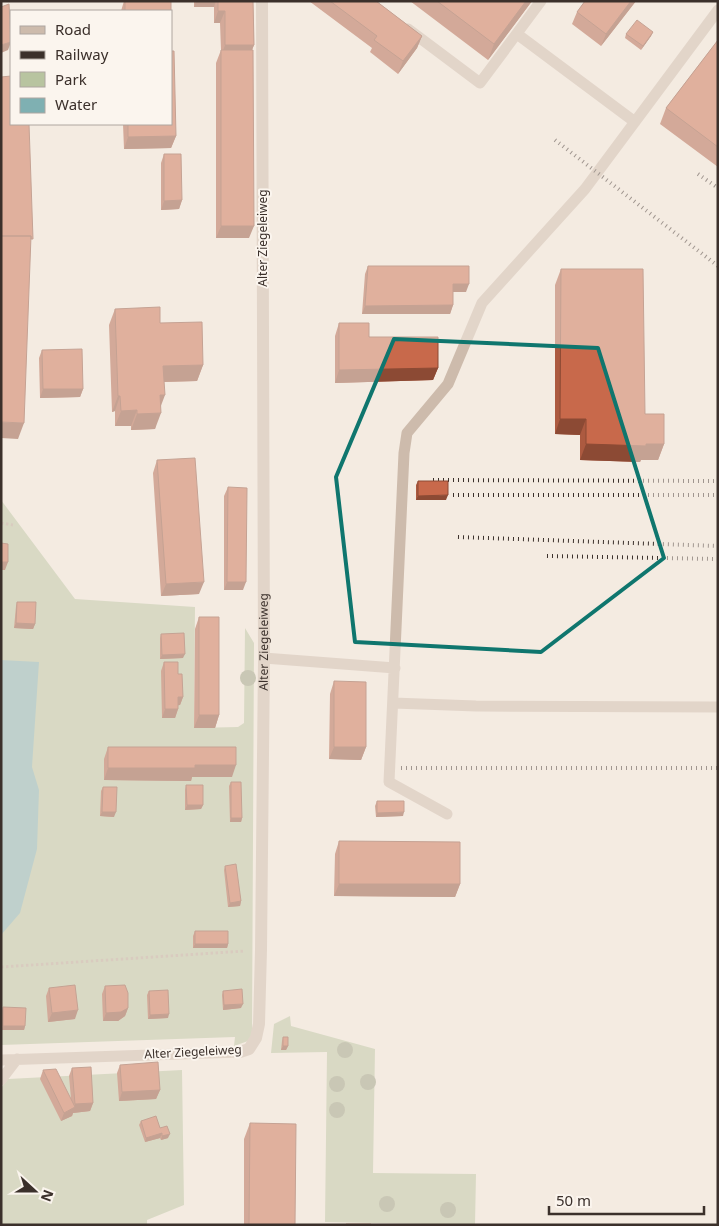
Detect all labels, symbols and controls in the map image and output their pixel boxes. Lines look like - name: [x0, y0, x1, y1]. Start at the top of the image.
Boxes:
- legend: [10, 10, 172, 125]
- text: Road: [55, 19, 91, 39]
- text: Railway: [55, 44, 109, 64]
- text: Park: [55, 69, 87, 89]
- text: Water: [55, 94, 97, 114]
- street label: Alter Ziegeleiweg: [254, 189, 271, 287]
- street label: Alter Ziegeleiweg: [255, 593, 272, 691]
- street label: Alter Ziegeleiweg: [144, 1040, 242, 1063]
- north arrow: [10, 1166, 60, 1216]
- scale bar: [549, 1184, 704, 1216]
- text: N: [37, 1187, 59, 1205]
- text: 50 m: [556, 1190, 591, 1210]

